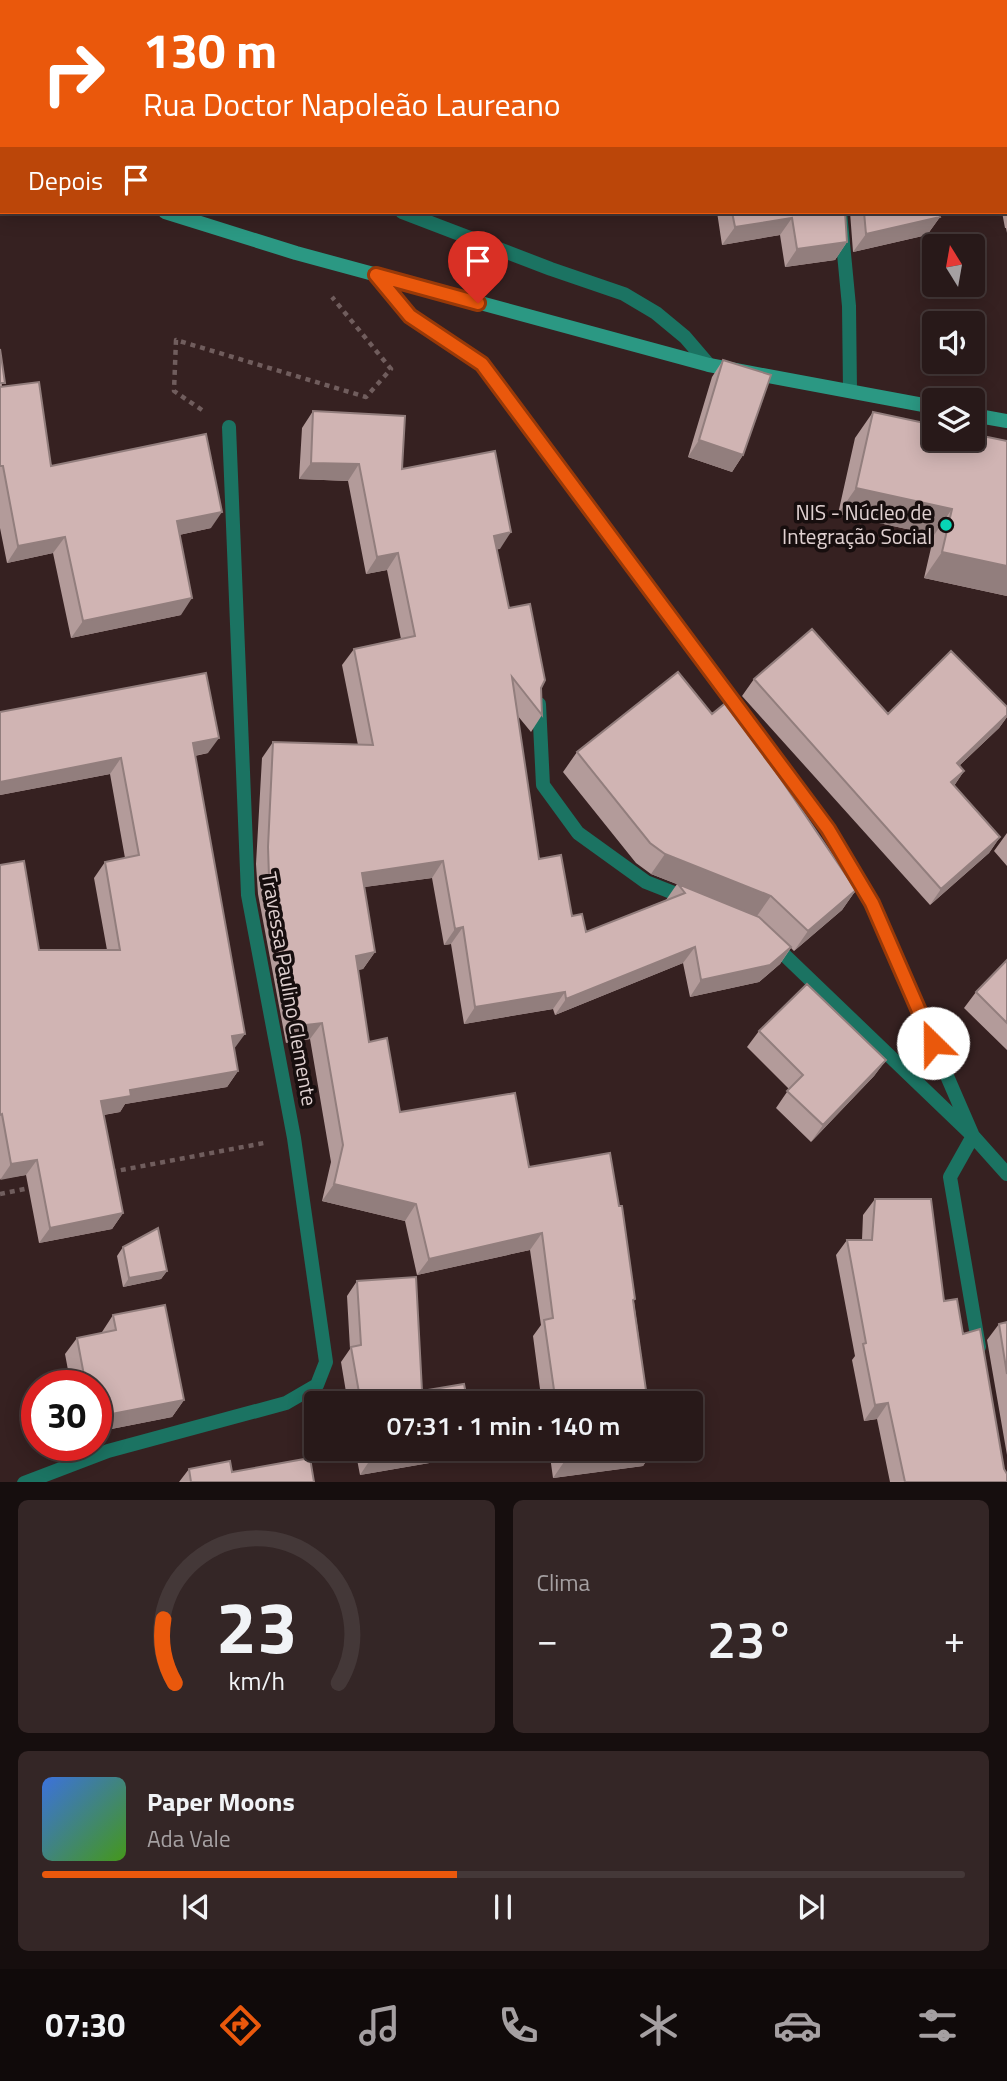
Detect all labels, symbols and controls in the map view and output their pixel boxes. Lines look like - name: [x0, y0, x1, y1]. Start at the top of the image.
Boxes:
- text: 130 m: [143, 12, 277, 87]
- icon: right: [28, 28, 119, 119]
- text: Rua Doctor Napoleão Laureano: [143, 80, 561, 128]
- text: Depois: [28, 161, 103, 200]
- icon: arrive: [117, 161, 155, 199]
- pin: [448, 231, 508, 303]
- north arrow: [922, 234, 985, 298]
- map controls: [922, 234, 985, 451]
- icon: arrive: [459, 242, 497, 280]
- button: sound: [922, 311, 985, 374]
- button: layers: [922, 388, 985, 451]
- place label: NIS - Núcleo de Integração Social: [782, 496, 932, 552]
- marker: NIS - Núcleo de Integração Social: [938, 517, 954, 533]
- street label: Travessa Paulino Clemente: [254, 869, 326, 1108]
- position arrow: [896, 1006, 970, 1080]
- speed limit sign: 30: [21, 1370, 112, 1461]
- text: 07:31 · 1 min · 140 m: [387, 1406, 620, 1445]
- text: Clima: [537, 1565, 590, 1600]
- text: 23: [215, 1571, 297, 1681]
- text: 23°: [707, 1599, 794, 1678]
- text: −: [537, 1610, 558, 1668]
- text: +: [944, 1610, 965, 1668]
- text: km/h: [228, 1661, 285, 1699]
- text: Paper Moons: [147, 1782, 295, 1821]
- text: Ada Vale: [147, 1821, 231, 1856]
- icon: previous: [177, 1888, 215, 1926]
- icon: pause: [484, 1888, 522, 1926]
- icon: next: [792, 1888, 830, 1926]
- text: 07:30: [45, 2001, 125, 2049]
- icon: directions: [216, 2001, 265, 2050]
- icon: music: [355, 2001, 404, 2050]
- icon: phone: [494, 2001, 543, 2050]
- icon: climate: [634, 2001, 683, 2050]
- icon: car: [773, 2001, 822, 2050]
- icon: filters: [913, 2001, 962, 2050]

